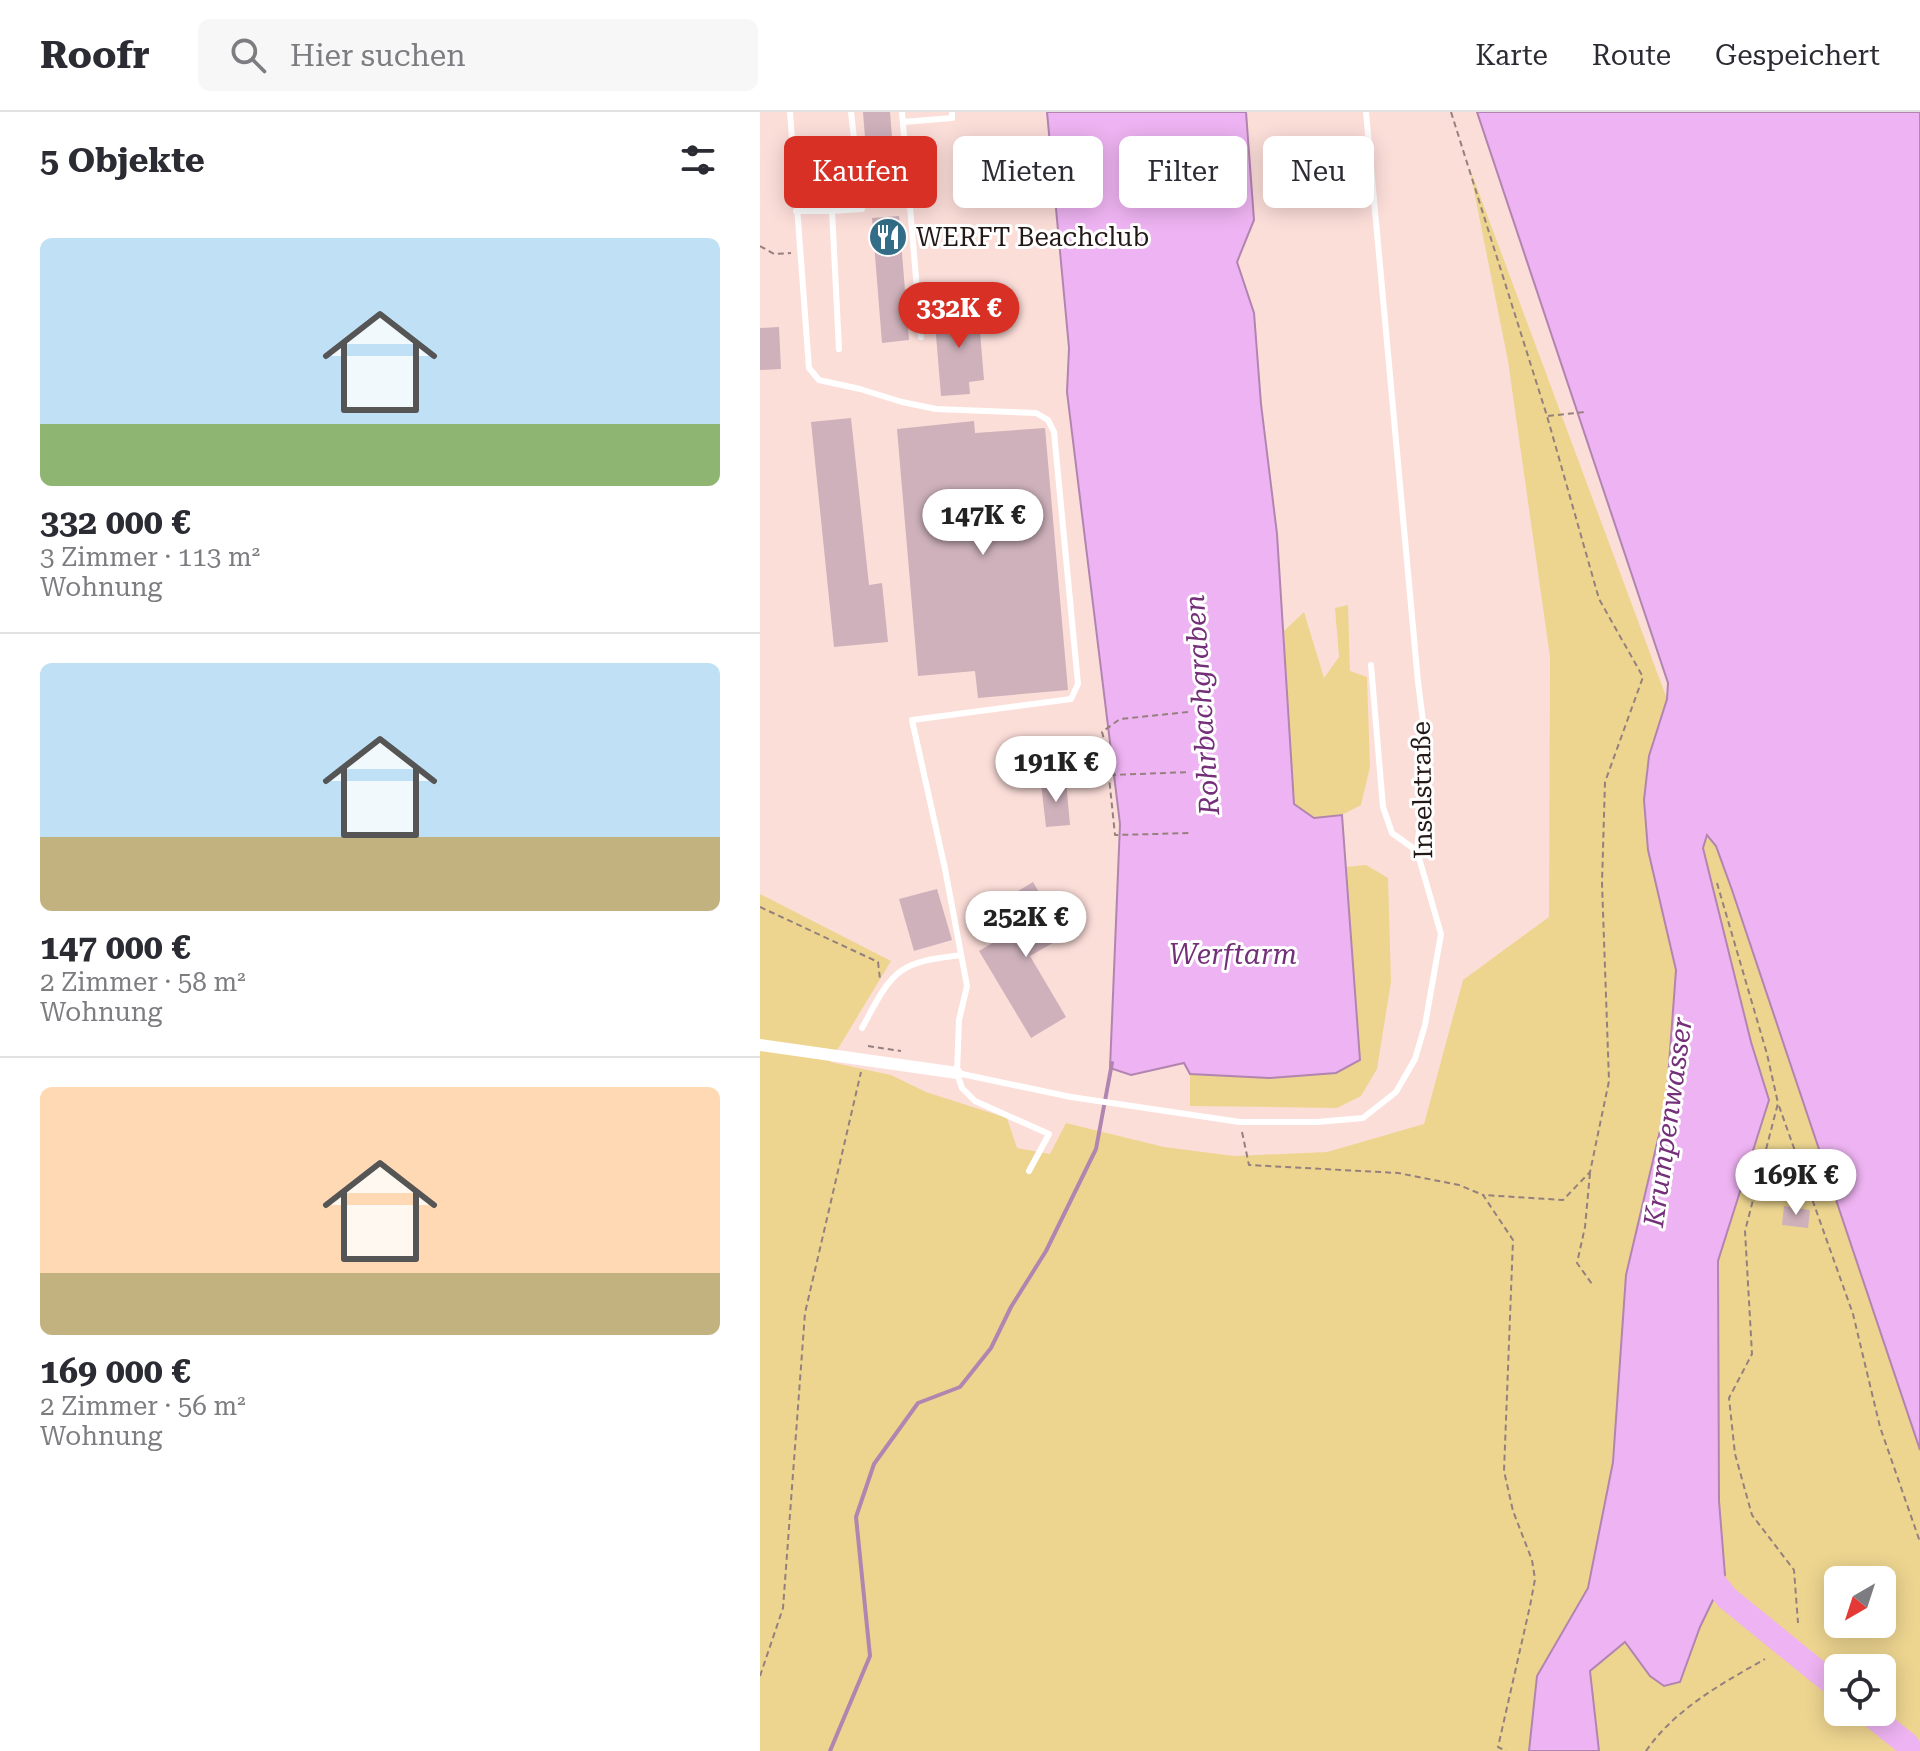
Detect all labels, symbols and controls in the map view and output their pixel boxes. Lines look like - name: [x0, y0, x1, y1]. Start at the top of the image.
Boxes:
- search box: [198, 19, 758, 91]
- text: Roofr: [40, 33, 150, 77]
- icon: search: [226, 33, 270, 77]
- text: Hier suchen: [290, 38, 466, 73]
- text: Karte: [1475, 39, 1548, 72]
- text: Route: [1592, 39, 1671, 72]
- text: Gespeichert: [1715, 39, 1880, 72]
- chip: Kaufen: [784, 136, 937, 208]
- chip: Mieten: [953, 136, 1103, 208]
- chip: Filter: [1119, 136, 1247, 208]
- chip: Neu: [1263, 136, 1374, 208]
- icon: filters: [676, 138, 720, 182]
- text: 5 Objekte: [40, 140, 205, 180]
- restaurant icon: WERFT Beachclub: [867, 216, 909, 258]
- place label: WERFT Beachclub: [916, 222, 1149, 252]
- pin: 332K €: [894, 282, 1024, 350]
- icon: home: [308, 290, 452, 434]
- text: 332K €: [916, 293, 1002, 323]
- pin: 147K €: [918, 489, 1048, 557]
- text: 147K €: [940, 500, 1026, 530]
- text: 332 000 €: [40, 502, 190, 542]
- text: 3 Zimmer · 113 m²: [40, 542, 260, 572]
- text: Wohnung: [40, 572, 162, 602]
- water label: Rohrbachgraben: [1178, 594, 1226, 817]
- icon: home: [308, 715, 452, 859]
- street label: Inselstraße: [1406, 721, 1438, 859]
- pin: 191K €: [991, 736, 1121, 804]
- text: 191K €: [1013, 747, 1099, 777]
- pin: 252K €: [961, 891, 1091, 959]
- text: 252K €: [983, 902, 1069, 932]
- text: 147 000 €: [40, 927, 190, 967]
- water label: Werftarm: [1169, 938, 1297, 971]
- text: 2 Zimmer · 58 m²: [40, 967, 246, 997]
- text: Wohnung: [40, 997, 162, 1027]
- water label: Krumpenwasser: [1637, 1014, 1699, 1230]
- icon: home: [308, 1139, 452, 1283]
- pin: 169K €: [1731, 1149, 1861, 1217]
- text: 169K €: [1753, 1160, 1839, 1190]
- text: 169 000 €: [40, 1351, 190, 1391]
- text: 2 Zimmer · 56 m²: [40, 1391, 246, 1421]
- text: Wohnung: [40, 1421, 162, 1451]
- north arrow: [1824, 1566, 1896, 1638]
- map controls: [1824, 1566, 1896, 1726]
- button: locate: [1824, 1654, 1896, 1726]

